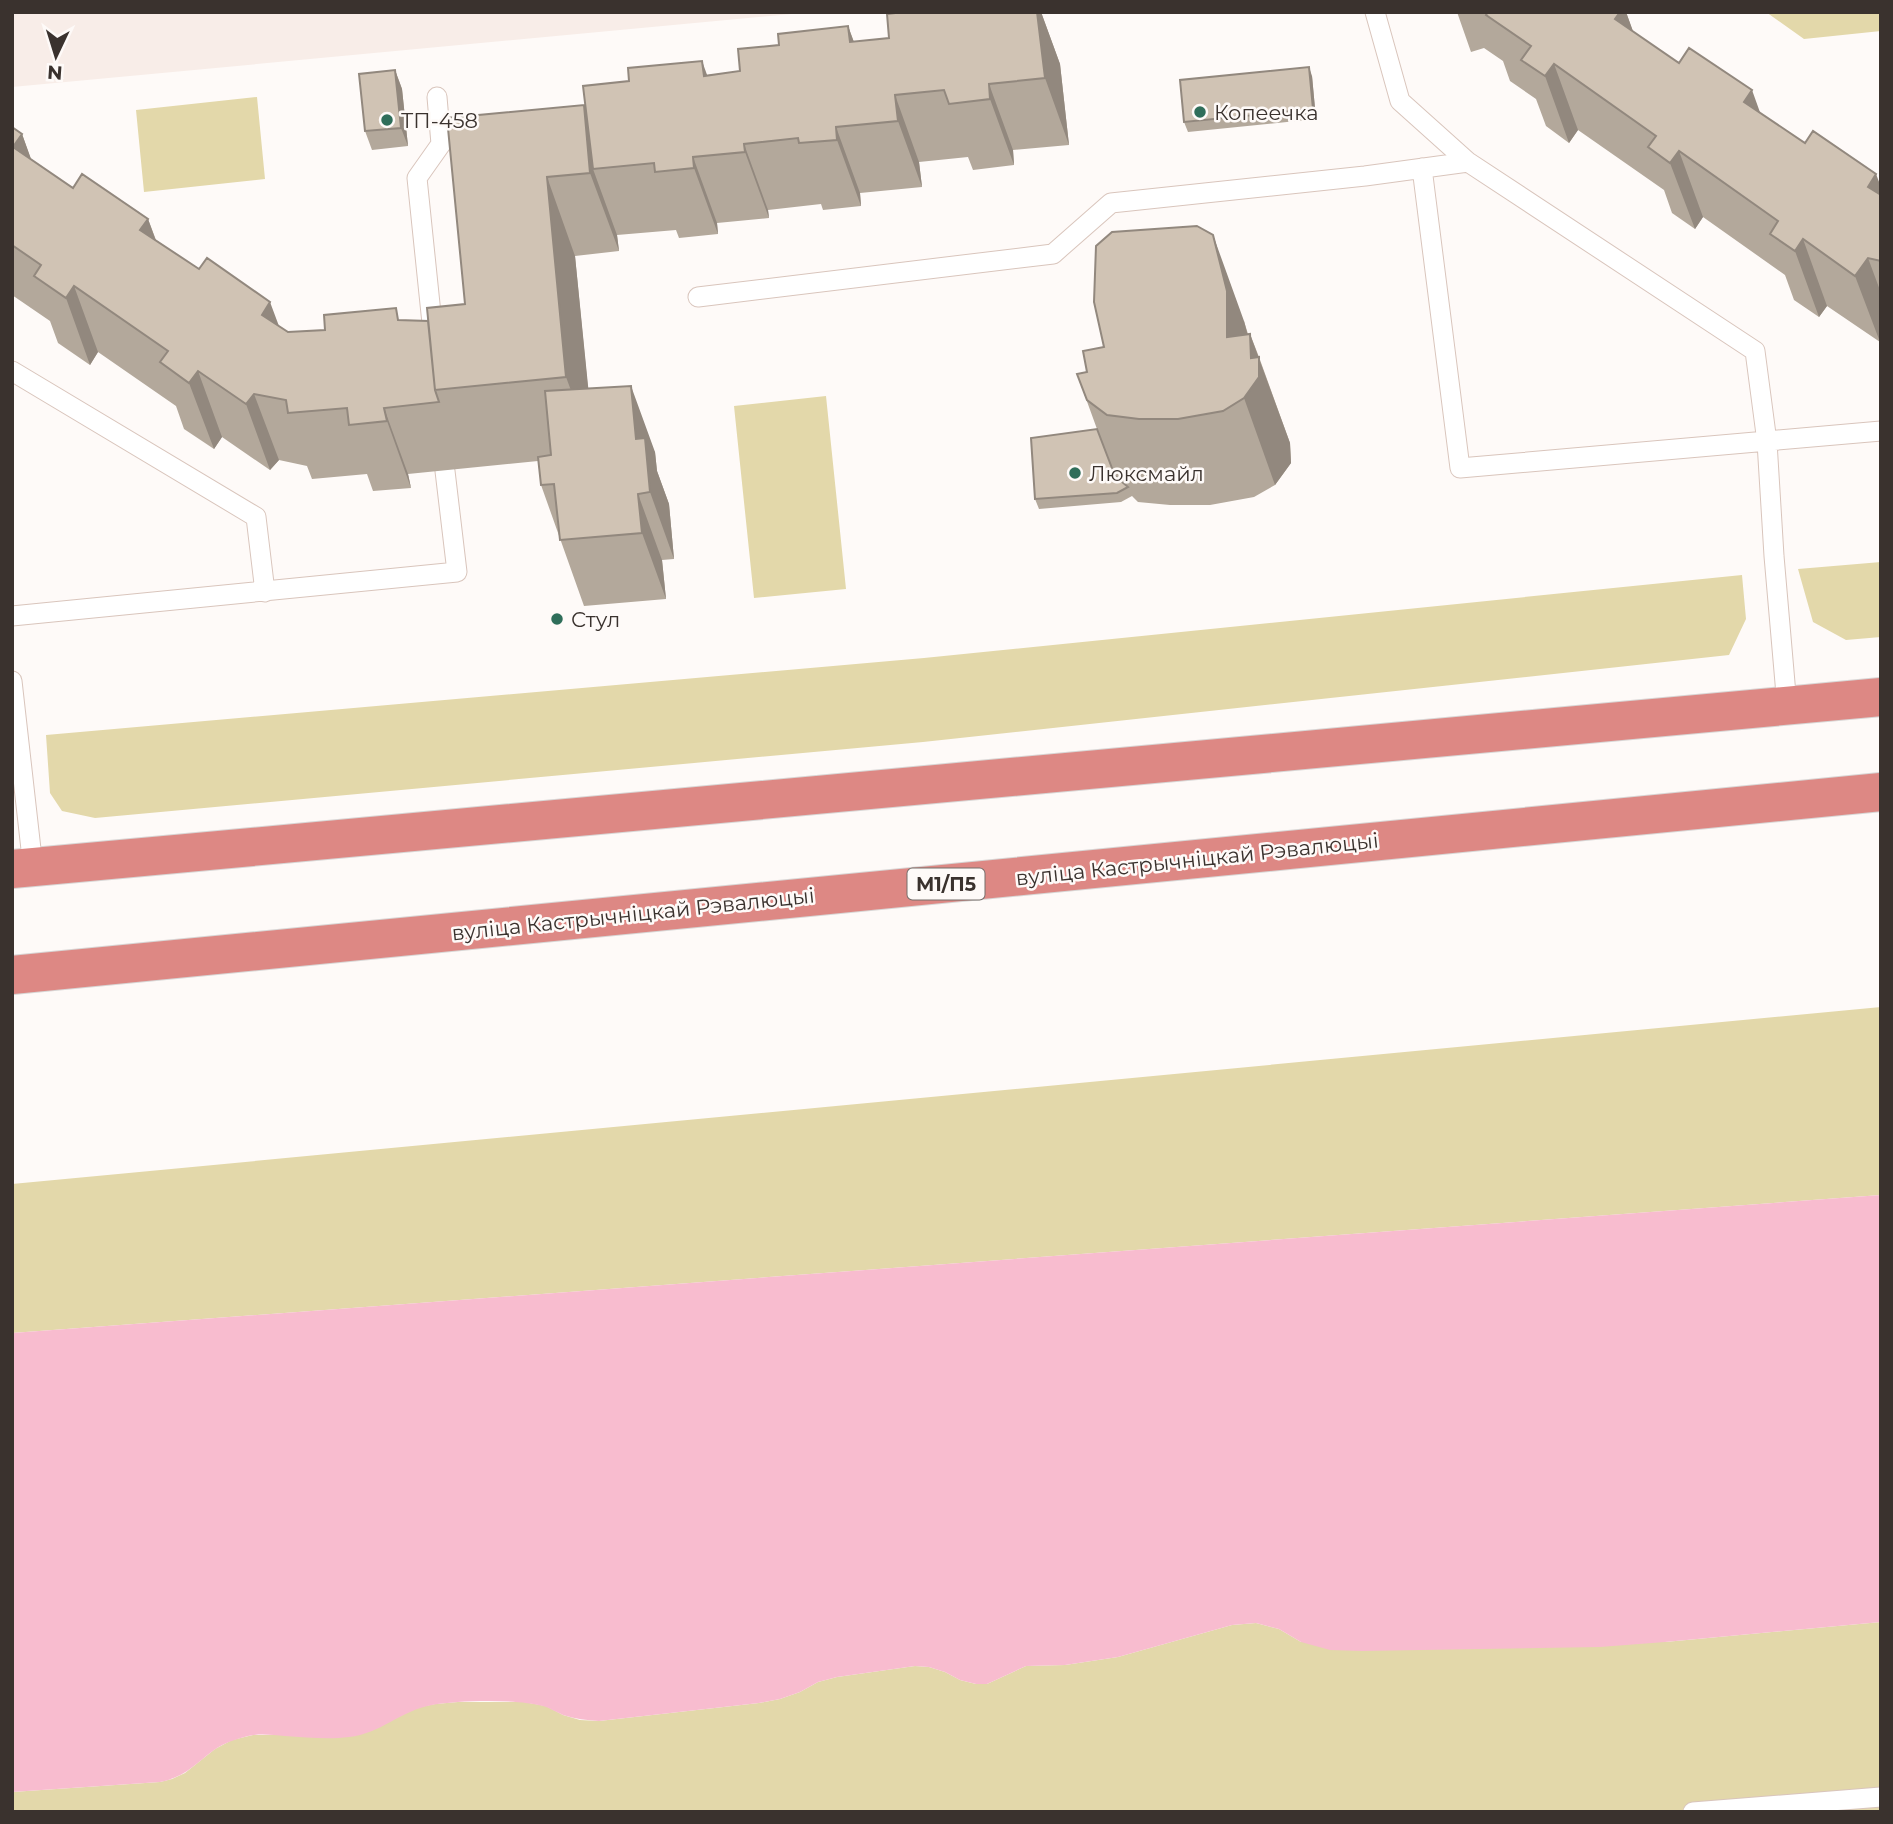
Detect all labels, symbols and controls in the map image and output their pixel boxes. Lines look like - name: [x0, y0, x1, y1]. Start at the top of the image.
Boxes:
- north arrow: [21, 21, 91, 91]
- text: N: [46, 60, 63, 84]
- place label: Копеечка: [1214, 100, 1318, 125]
- marker: Копеечка: [1192, 104, 1208, 120]
- place label: ТП-458: [401, 108, 478, 133]
- marker: ТП-458: [379, 112, 395, 128]
- place label: Люксмайл: [1089, 461, 1204, 486]
- marker: Люксмайл: [1067, 465, 1083, 481]
- place label: Стул: [571, 607, 620, 632]
- marker: Стул: [549, 611, 565, 627]
- street label: вуліца Кастрычніцкай Рэвалюцыі: [1014, 828, 1380, 890]
- road number: М1/П5: [908, 869, 984, 900]
- street label: вуліца Кастрычніцкай Рэвалюцыі: [450, 883, 816, 945]

